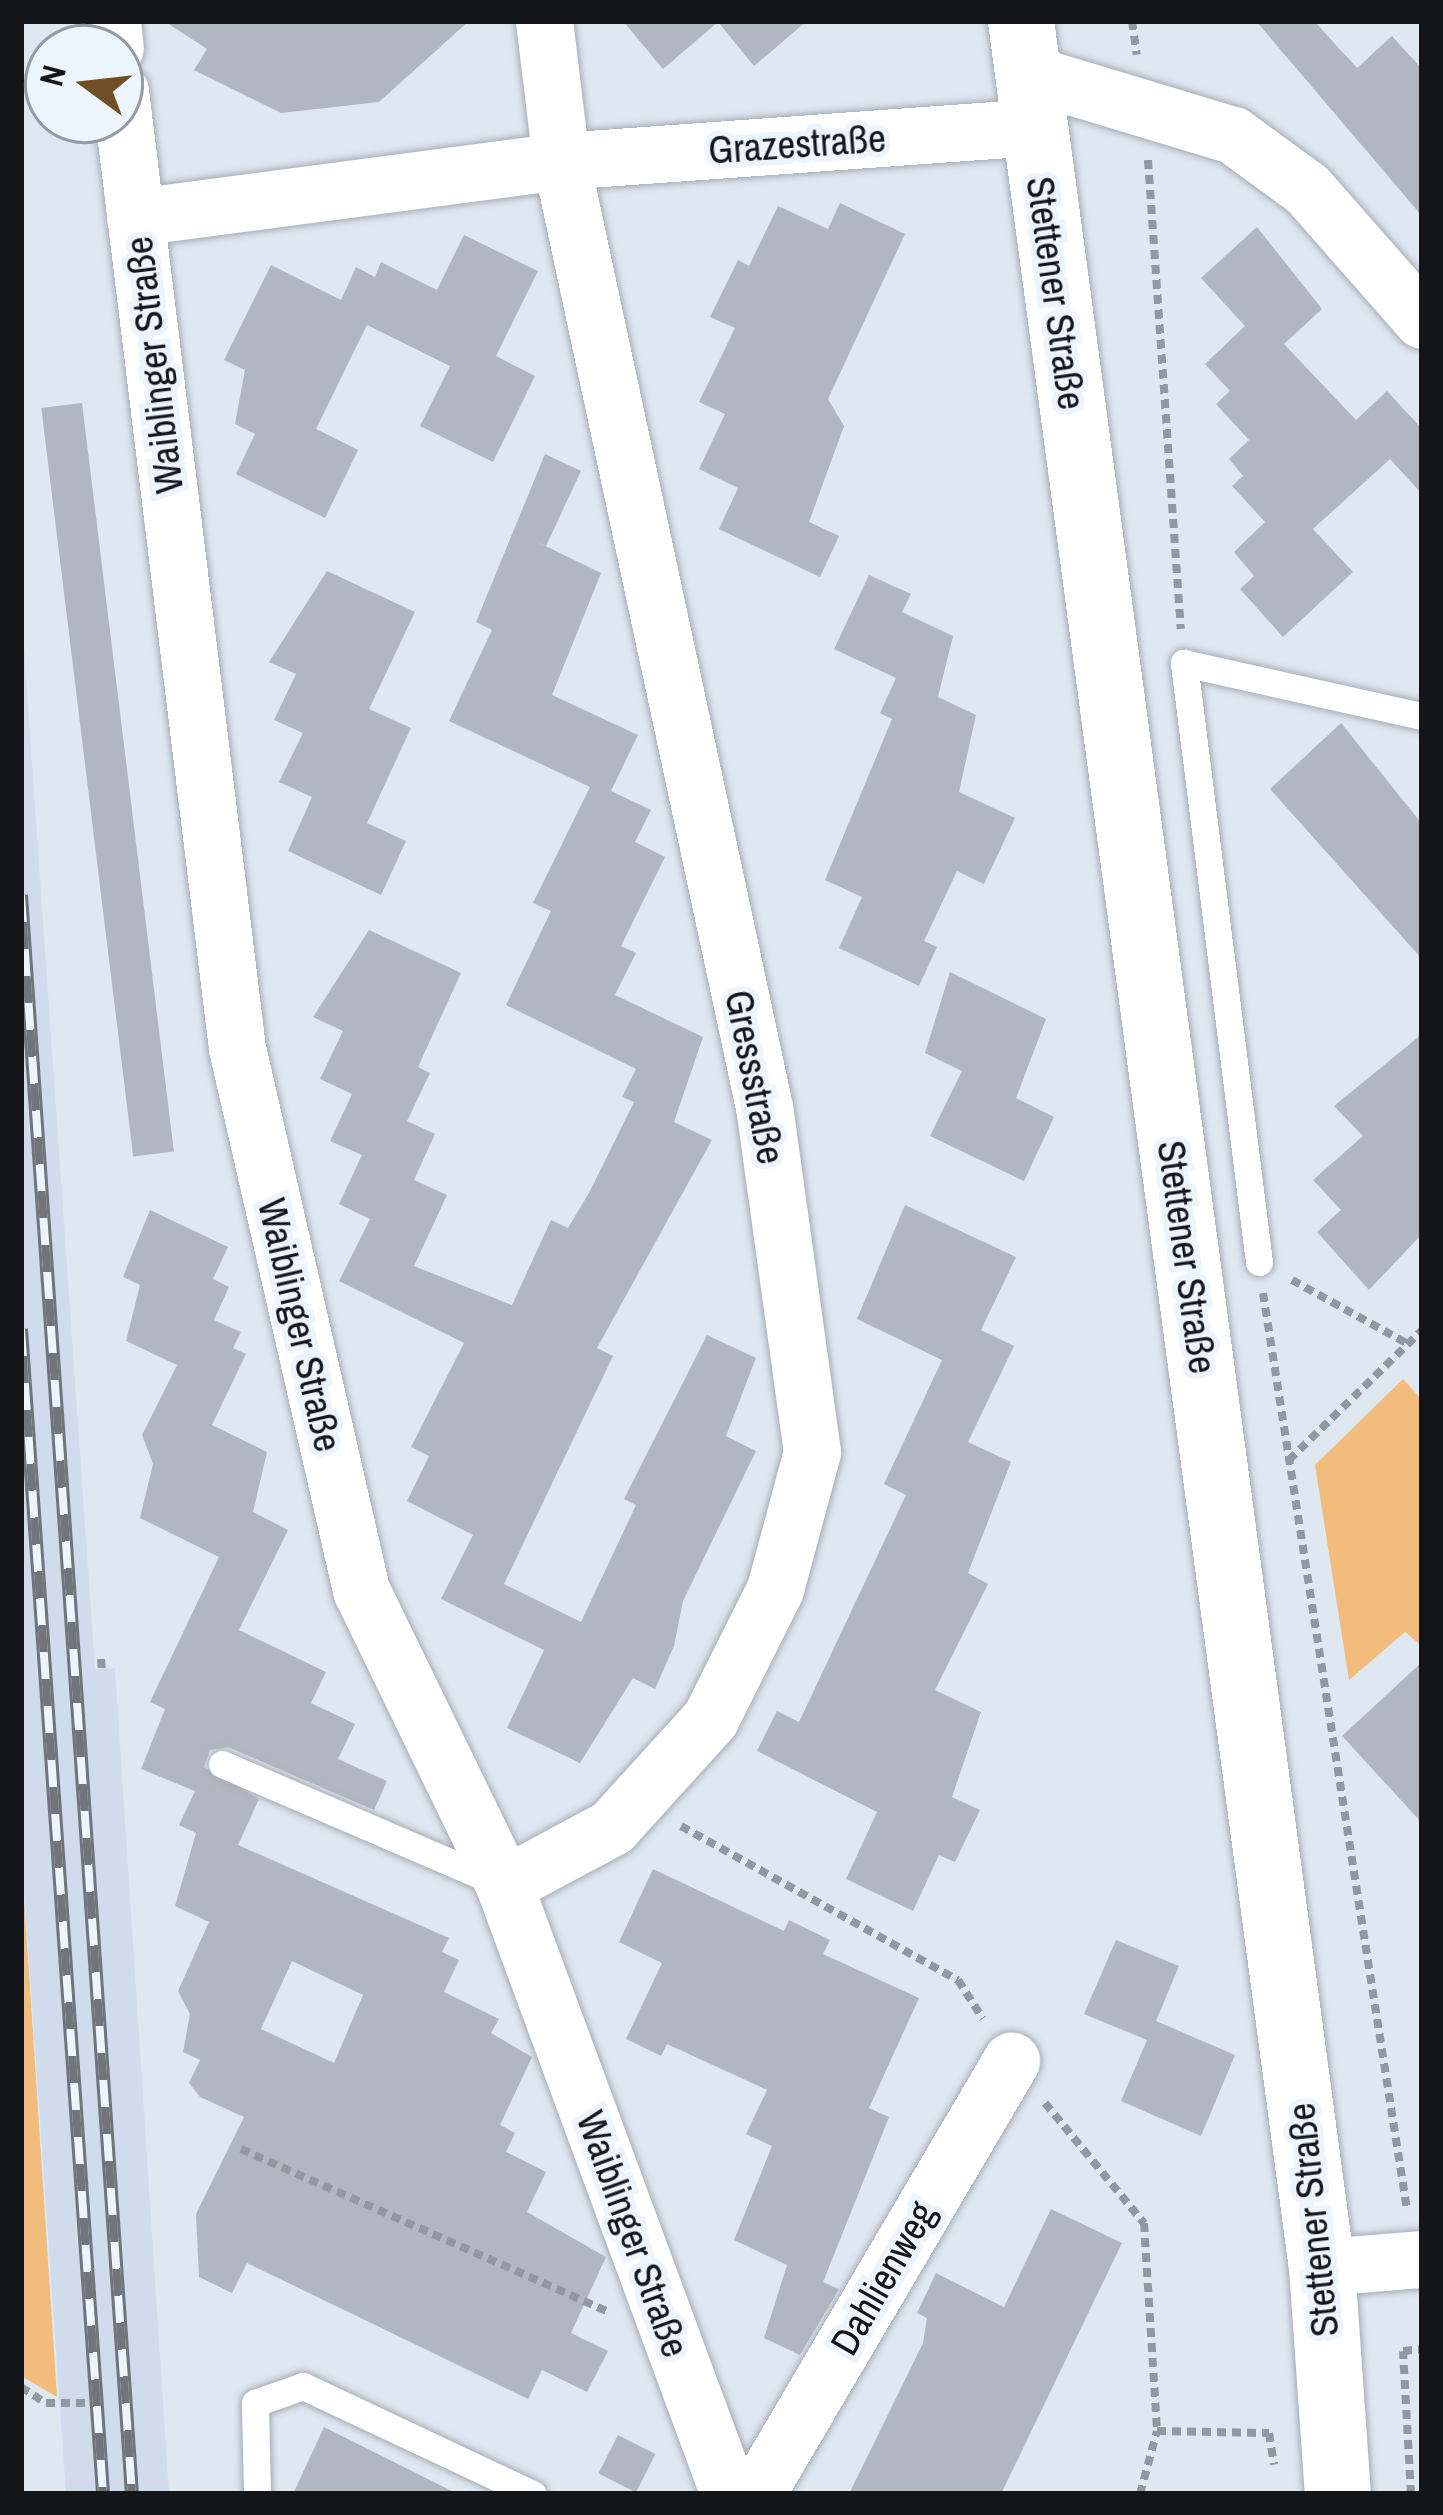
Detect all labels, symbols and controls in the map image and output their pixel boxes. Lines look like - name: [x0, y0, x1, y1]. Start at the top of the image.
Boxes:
- north arrow: [24, 24, 144, 144]
- text: N: [28, 60, 76, 91]
- street label: Grazestraße: [707, 114, 887, 174]
- street label: Stettener Straße: [1016, 174, 1096, 412]
- street label: Waiblinger Straße: [115, 234, 193, 496]
- street label: Gressstraße: [715, 986, 795, 1168]
- street label: Stettener Straße: [1147, 1138, 1227, 1376]
- street label: Waiblinger Straße: [248, 1194, 352, 1456]
- street label: Stettener Straße: [1277, 2101, 1349, 2339]
- street label: Waiblinger Straße: [567, 2105, 699, 2363]
- street label: Dahlienweg: [821, 2193, 945, 2363]

